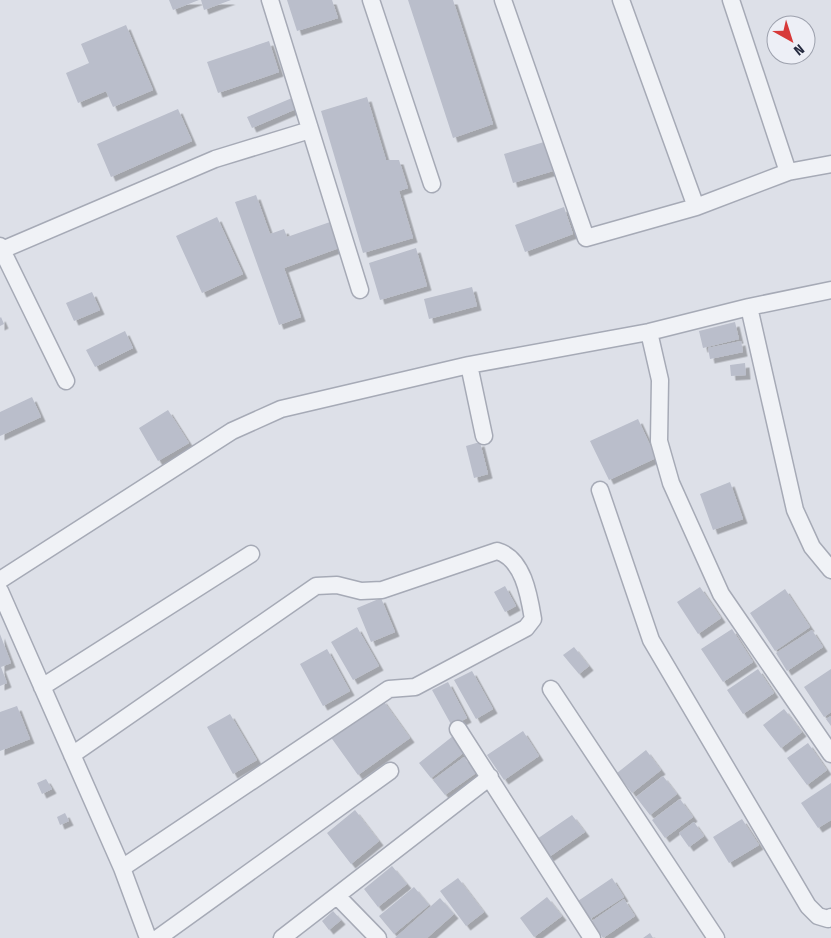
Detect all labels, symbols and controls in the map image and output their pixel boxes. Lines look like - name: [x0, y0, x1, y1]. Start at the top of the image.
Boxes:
- north arrow: [766, 15, 816, 65]
- text: N: [790, 40, 807, 59]

